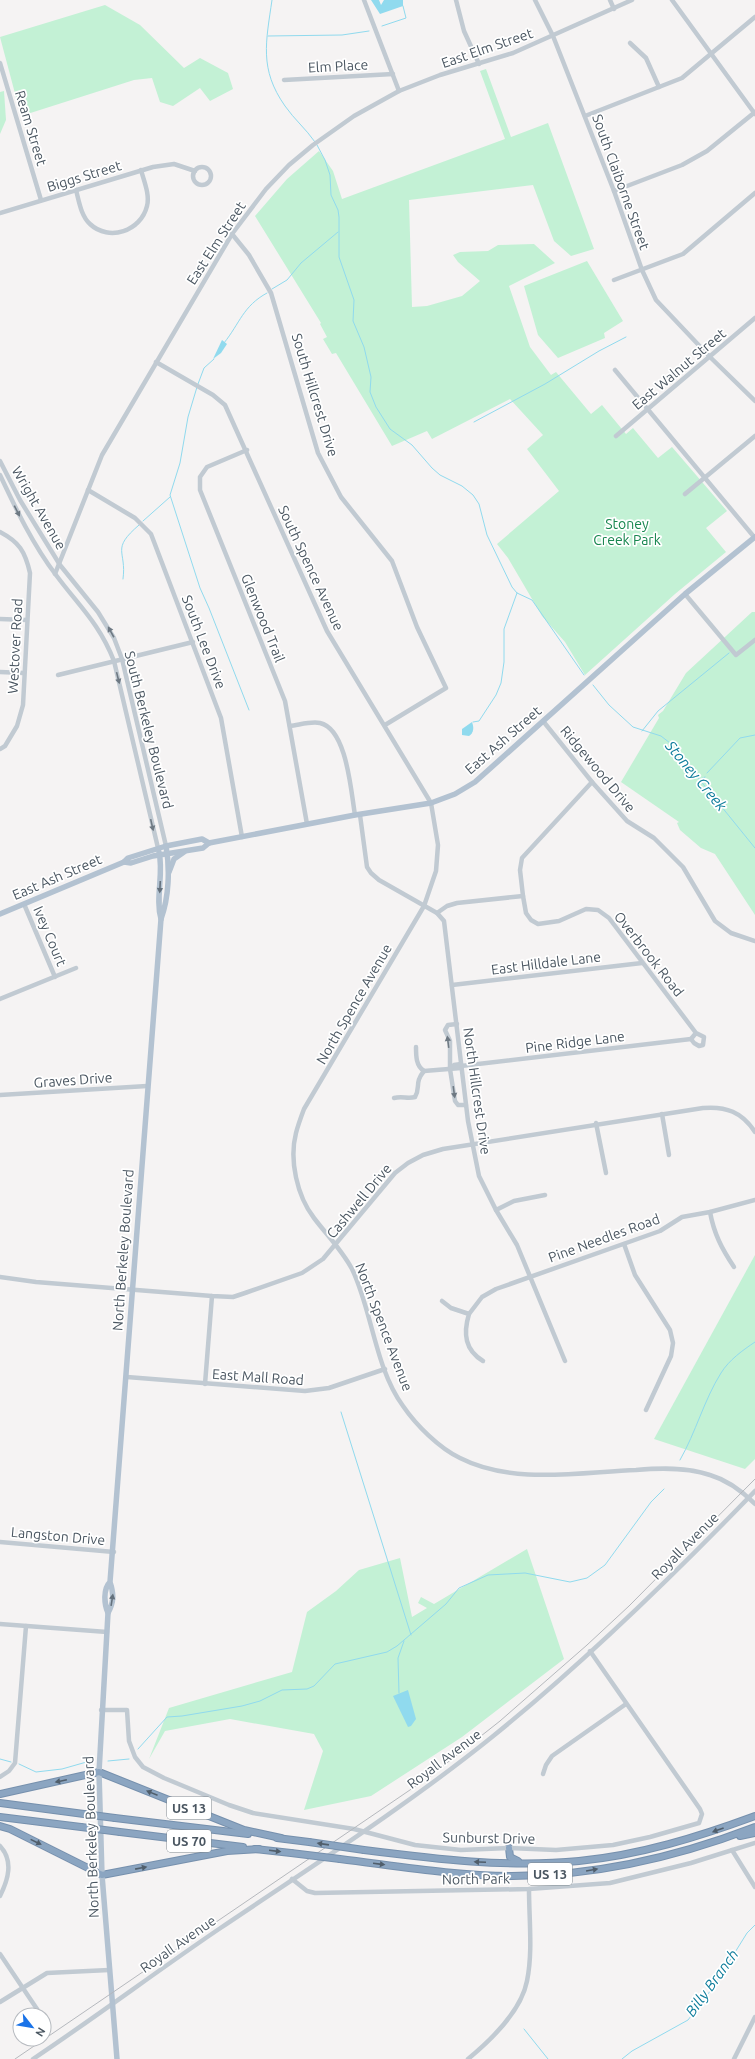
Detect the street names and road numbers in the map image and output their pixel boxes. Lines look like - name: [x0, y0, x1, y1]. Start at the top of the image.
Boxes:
- street label: East Elm Street: [439, 25, 535, 71]
- street label: Elm Place: [307, 56, 369, 76]
- street label: Ream Street: [12, 88, 50, 168]
- street label: South Claiborne Street: [589, 112, 653, 252]
- street label: Biggs Street: [45, 157, 124, 195]
- street label: East Elm Street: [183, 198, 249, 287]
- street label: East Walnut Street: [629, 325, 729, 413]
- street label: South Hillcrest Drive: [289, 331, 341, 459]
- street label: Wright Avenue: [9, 464, 69, 552]
- street label: South Spence Avenue: [275, 503, 347, 633]
- street label: Glenwood Trail: [238, 571, 288, 665]
- street label: South Lee Drive: [179, 593, 229, 691]
- street label: Westover Road: [5, 598, 25, 694]
- street label: South Berkeley Boulevard: [122, 649, 176, 811]
- street label: East Ash Street: [462, 702, 545, 777]
- street label: Ridgewood Drive: [557, 723, 639, 815]
- street label: East Ash Street: [10, 851, 105, 903]
- street label: Ivey Court: [30, 904, 70, 969]
- street label: Overbrook Road: [611, 908, 687, 1000]
- street label: North Spence Avenue: [313, 941, 395, 1067]
- street label: East Hilldale Lane: [490, 948, 602, 978]
- street label: North Hillcrest Drive: [460, 1026, 494, 1156]
- street label: Pine Ridge Lane: [524, 1028, 626, 1056]
- street label: Graves Drive: [33, 1069, 113, 1091]
- street label: Cashwell Drive: [323, 1161, 395, 1241]
- street label: North Berkeley Boulevard: [109, 1169, 137, 1331]
- street label: Pine Needles Road: [546, 1210, 662, 1266]
- street label: North Spence Avenue: [352, 1261, 416, 1393]
- street label: East Mall Road: [212, 1366, 304, 1388]
- street label: Royall Avenue: [648, 1509, 722, 1583]
- street label: Langston Drive: [10, 1524, 106, 1548]
- street label: Royall Avenue: [404, 1726, 484, 1792]
- street label: North Berkeley Boulevard: [80, 1756, 102, 1918]
- road number: US 13: [167, 1797, 211, 1819]
- street label: Sunburst Drive: [443, 1829, 535, 1847]
- road number: US 70: [167, 1830, 211, 1852]
- road number: US 13: [528, 1863, 572, 1885]
- street label: North Park: [442, 1870, 510, 1888]
- street label: Royall Avenue: [137, 1912, 219, 1976]

